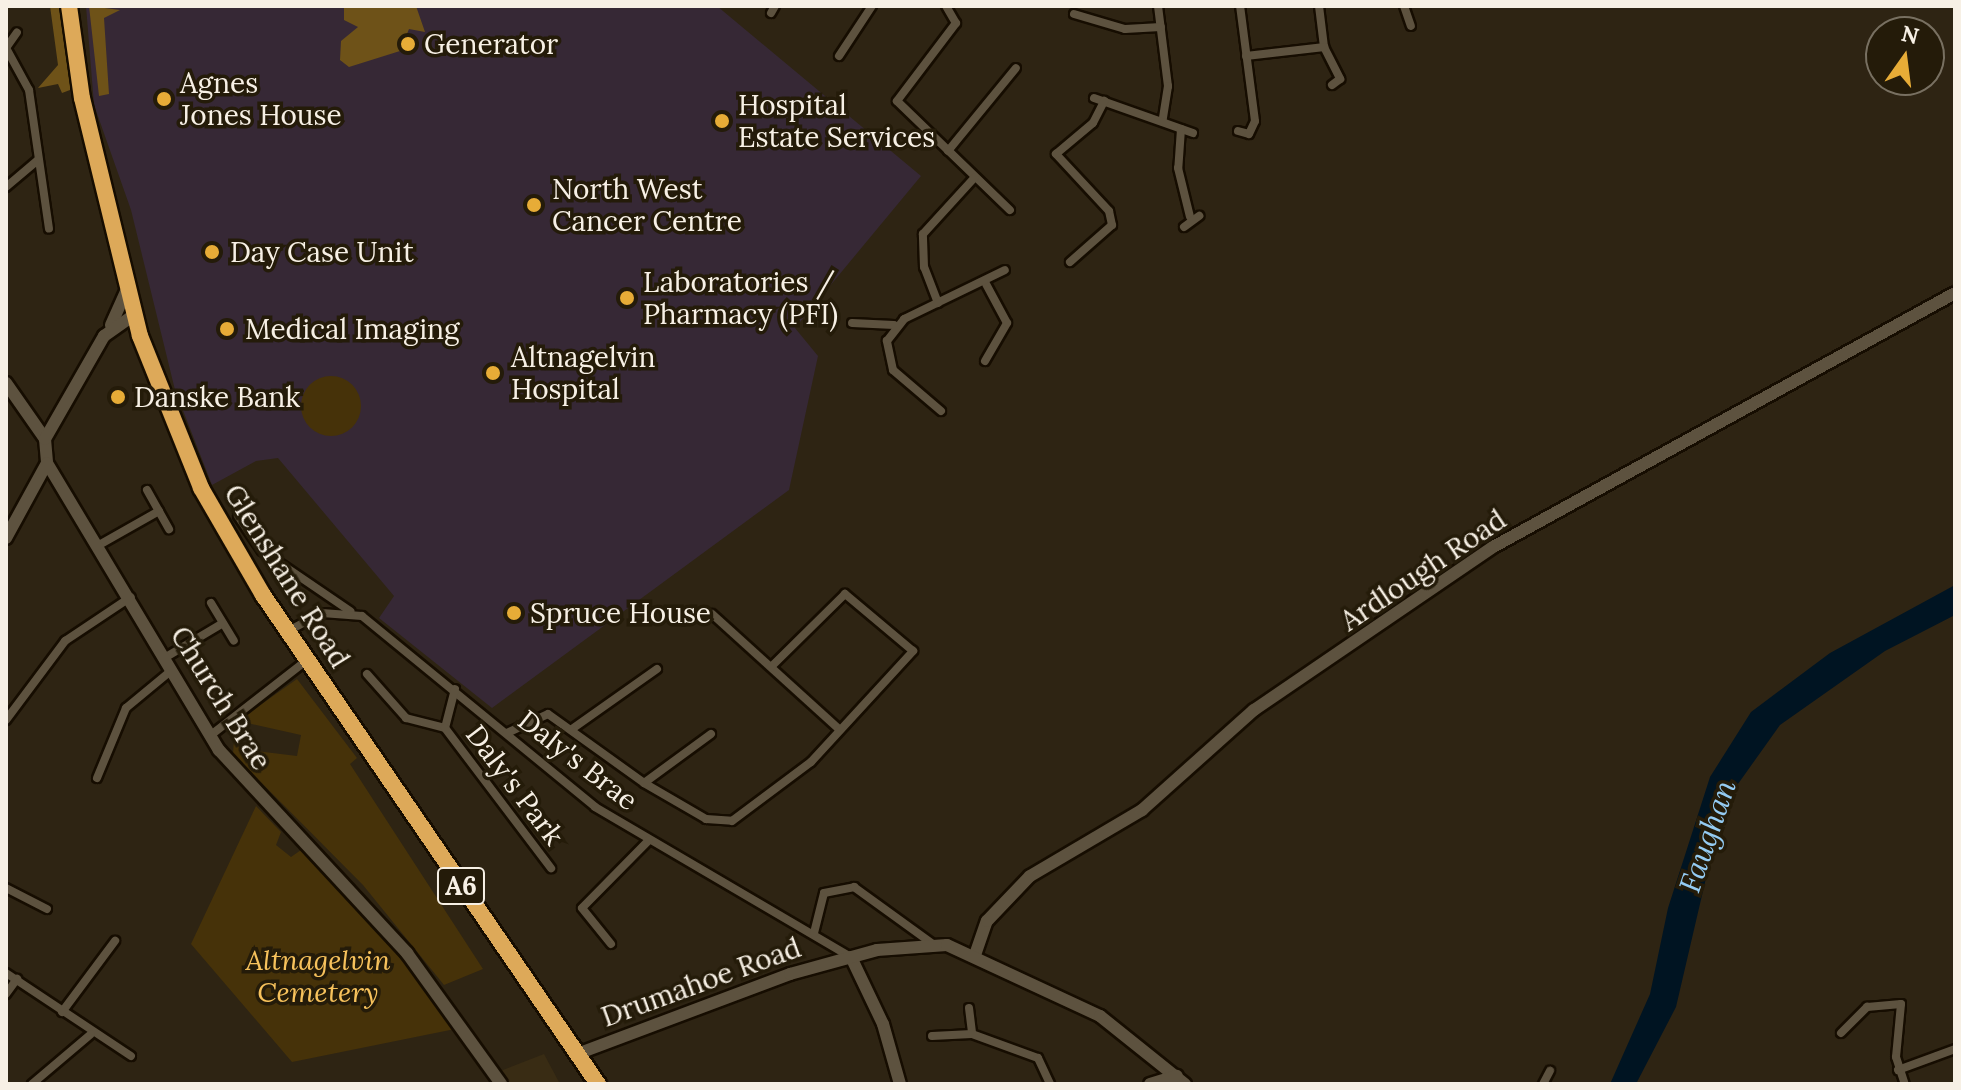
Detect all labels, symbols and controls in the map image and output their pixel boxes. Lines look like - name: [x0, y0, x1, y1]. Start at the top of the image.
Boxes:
- north arrow: [1865, 16, 1945, 96]
- text: N: [1899, 19, 1922, 50]
- place label: Generator: [424, 27, 558, 61]
- marker: Generator: [399, 35, 417, 53]
- place label: Agnes Jones House: [180, 66, 342, 132]
- place label: Hospital Estate Services: [738, 88, 935, 154]
- marker: Agnes Jones House: [155, 90, 173, 108]
- marker: Hospital Estate Services: [713, 112, 731, 130]
- place label: North West Cancer Centre: [552, 172, 742, 238]
- marker: North West Cancer Centre: [523, 194, 545, 216]
- place label: Day Case Unit: [230, 235, 414, 269]
- marker: Day Case Unit: [201, 241, 223, 263]
- place label: Laboratories / Pharmacy (PFI): [643, 265, 838, 331]
- marker: Laboratories / Pharmacy (PFI): [618, 289, 636, 307]
- place label: Medical Imaging: [245, 312, 460, 346]
- marker: Medical Imaging: [216, 318, 238, 340]
- place label: Altnagelvin Hospital: [511, 340, 655, 406]
- marker: Altnagelvin Hospital: [482, 362, 504, 384]
- place label: Danske Bank: [134, 380, 300, 414]
- marker: Danske Bank: [109, 388, 127, 406]
- street label: Glenshane Road: [217, 478, 357, 674]
- street label: Ardlough Road: [1334, 502, 1512, 638]
- place label: Spruce House: [530, 596, 711, 630]
- marker: Spruce House: [505, 604, 523, 622]
- street label: Church Brae: [164, 620, 278, 776]
- street label: Daly's Brae: [512, 703, 644, 817]
- street label: Daly's Park: [459, 718, 571, 852]
- water label: Faughan: [1671, 775, 1743, 897]
- road number: A6: [435, 864, 487, 908]
- street label: Drumahoe Road: [597, 930, 805, 1034]
- park label: Altnagelvin Cemetery: [246, 943, 390, 1009]

